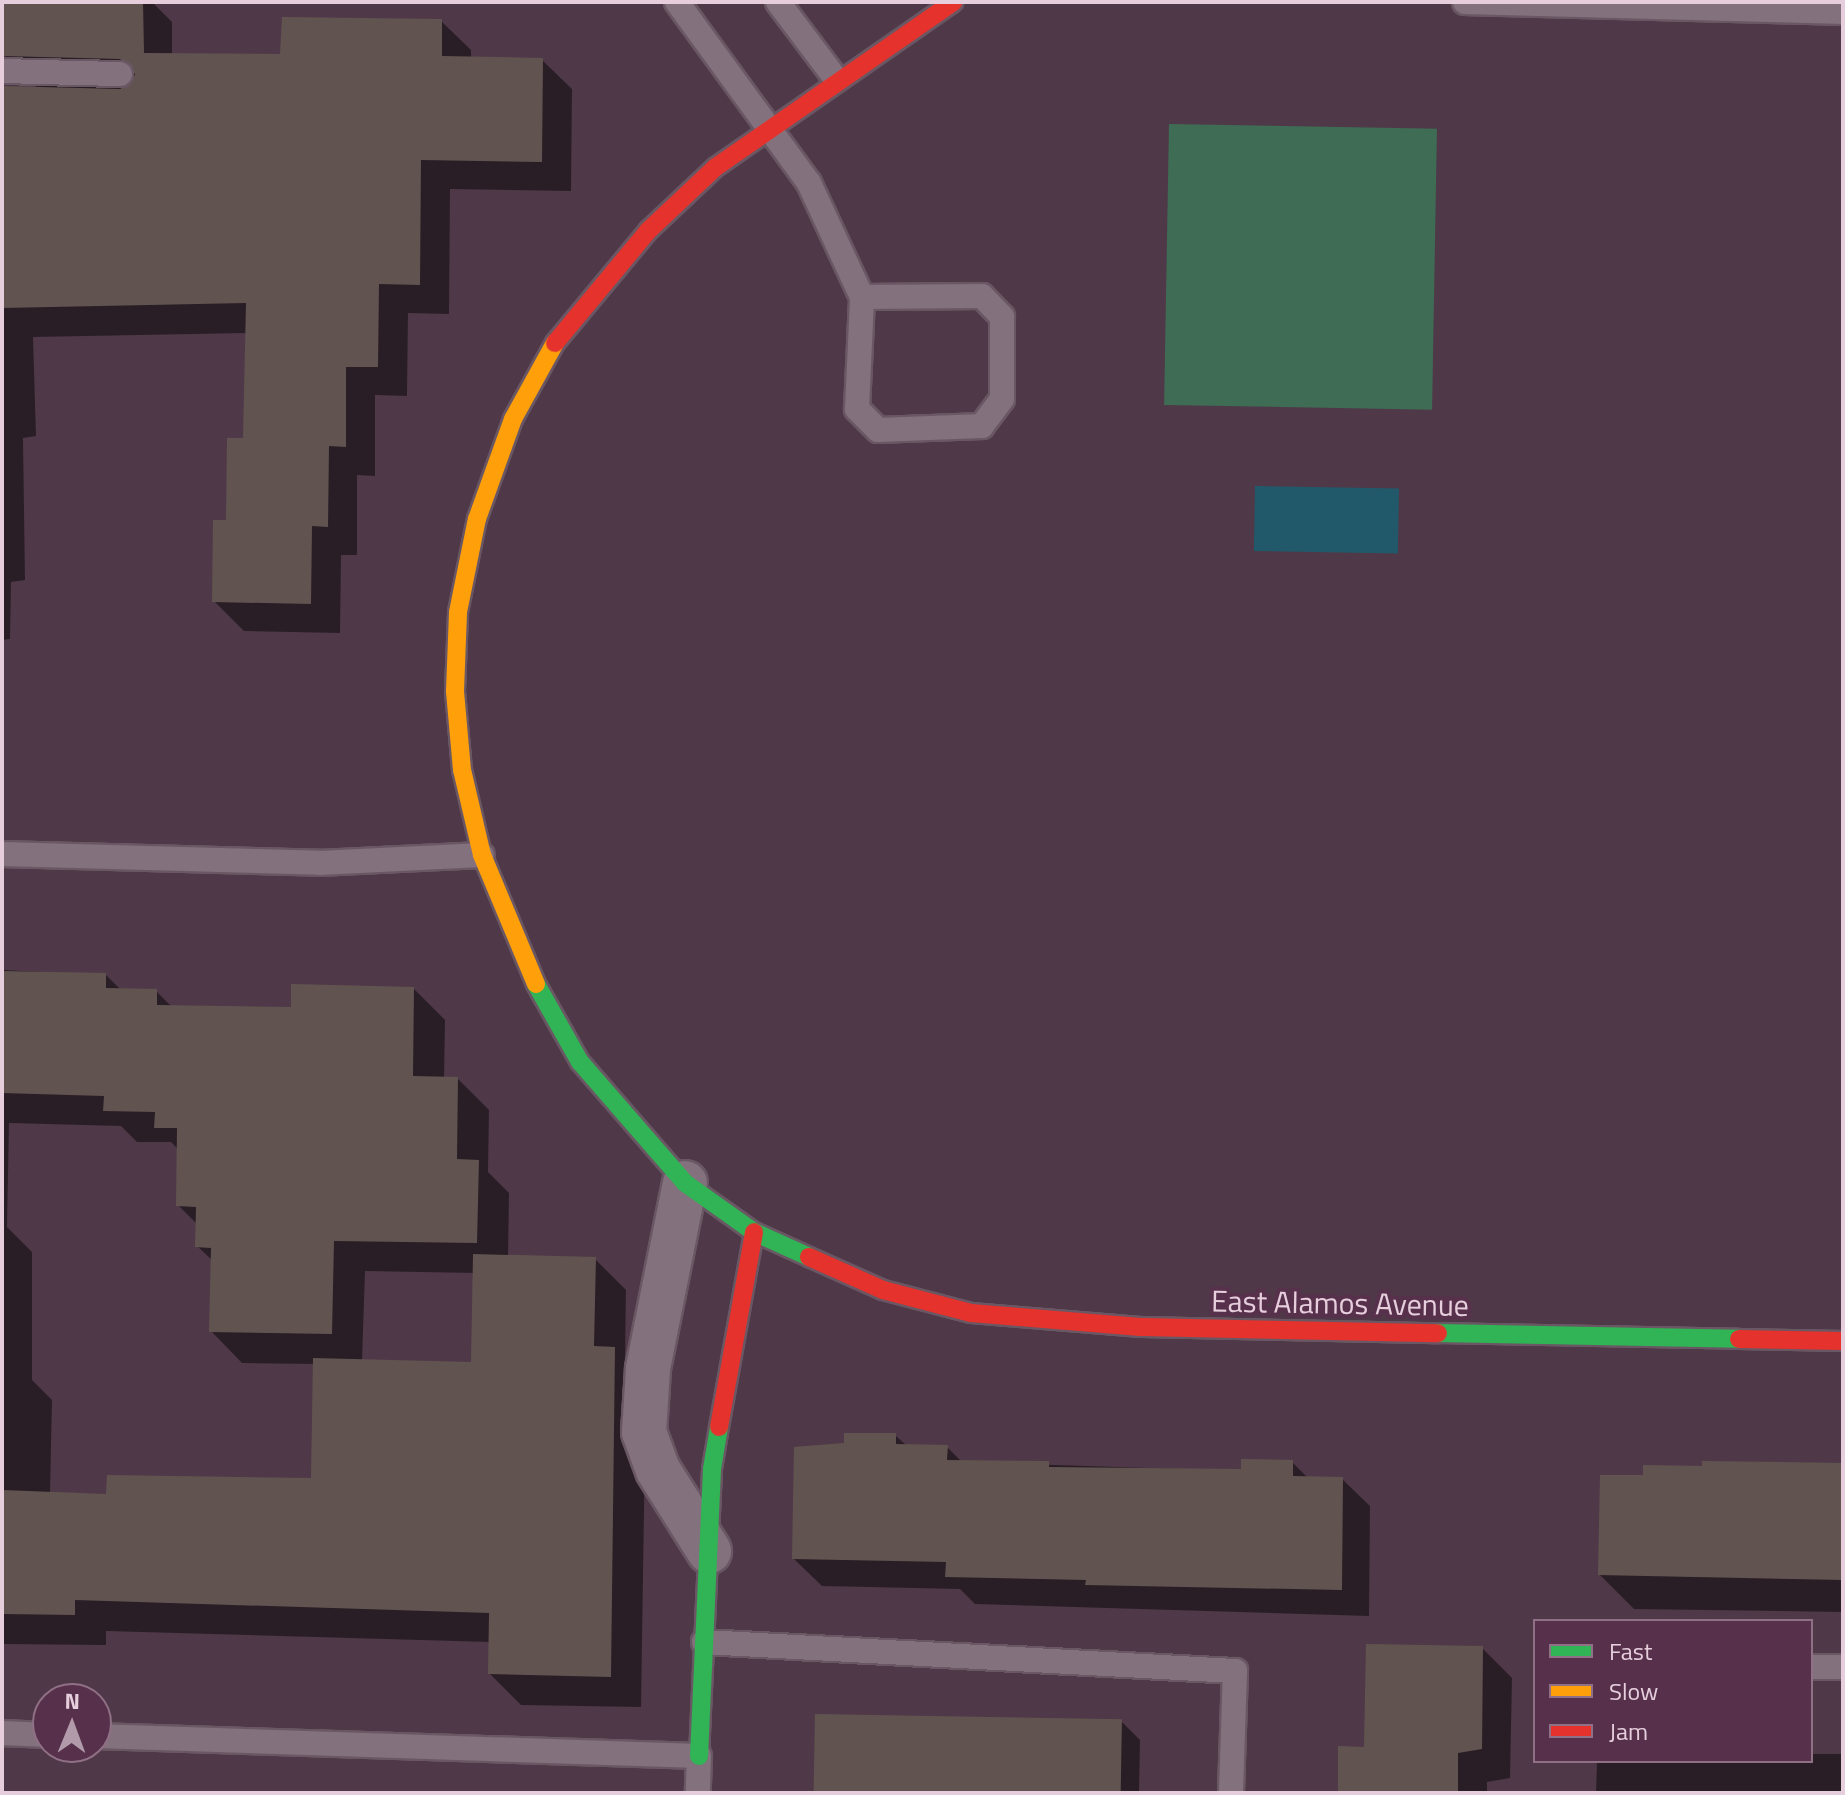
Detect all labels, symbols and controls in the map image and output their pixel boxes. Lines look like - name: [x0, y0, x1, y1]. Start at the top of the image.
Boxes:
- street label: East Alamos Avenue: [1211, 1283, 1469, 1323]
- legend: [1533, 1619, 1813, 1763]
- text: Fast: [1609, 1633, 1652, 1669]
- text: Slow: [1609, 1673, 1658, 1709]
- north arrow: [32, 1683, 112, 1763]
- text: N: [64, 1684, 80, 1718]
- text: Jam: [1609, 1713, 1648, 1749]

